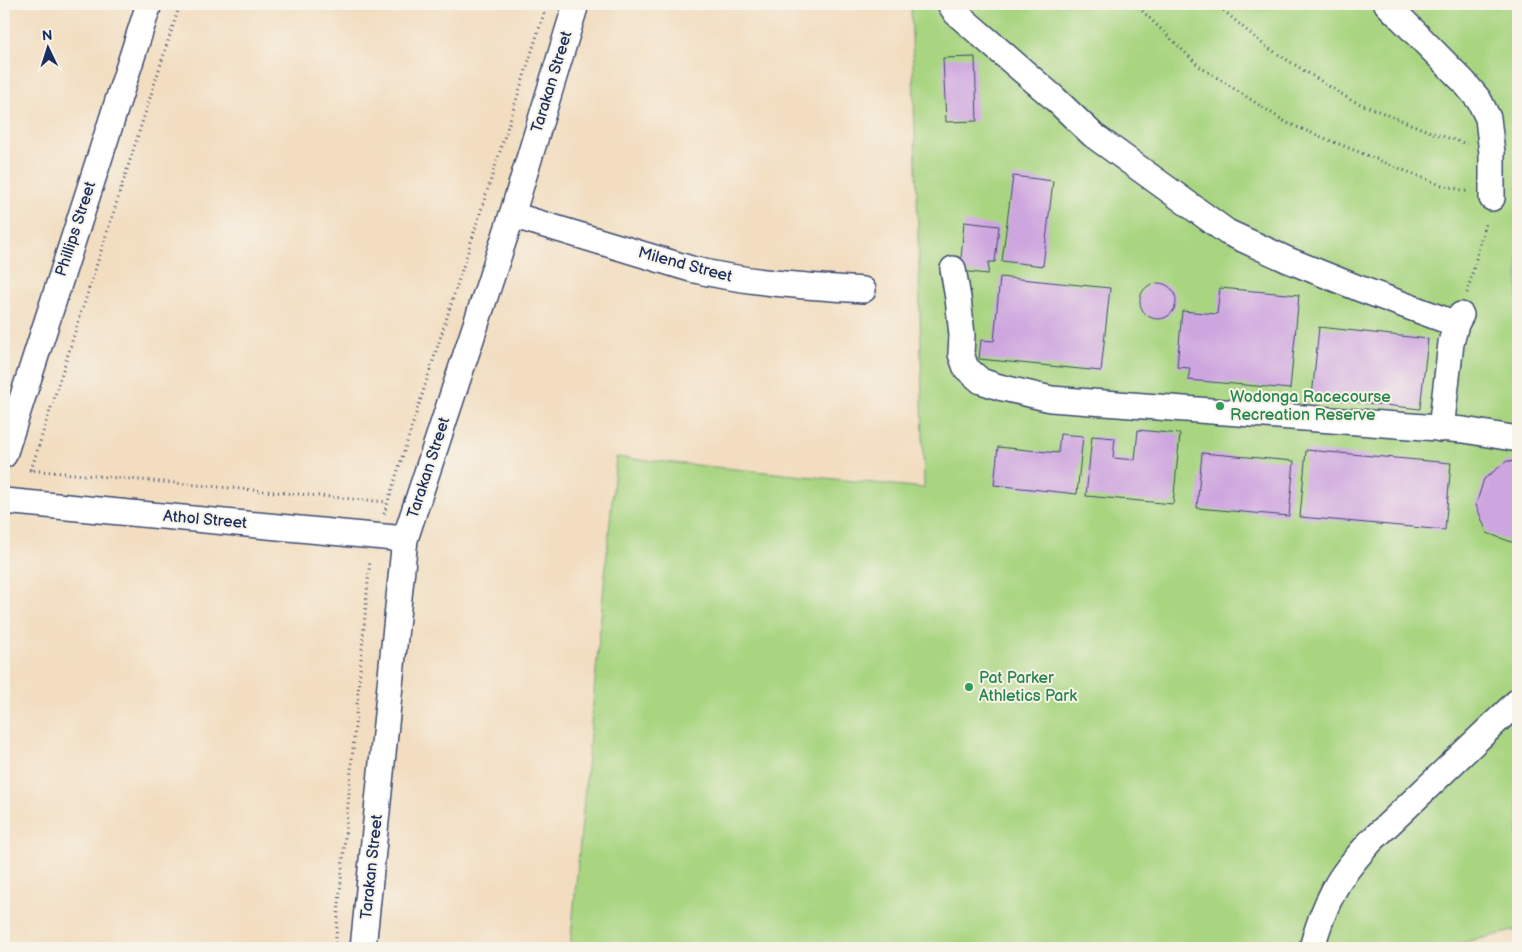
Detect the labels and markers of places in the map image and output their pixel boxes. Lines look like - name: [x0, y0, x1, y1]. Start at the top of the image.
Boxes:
- place label: Wodonga Racecourse Recreation Reserve: [1230, 388, 1391, 425]
- marker: Wodonga Racecourse Recreation Reserve: [1214, 400, 1226, 412]
- place label: Pat Parker Athletics Park: [979, 669, 1077, 706]
- marker: Pat Parker Athletics Park: [963, 681, 975, 693]

